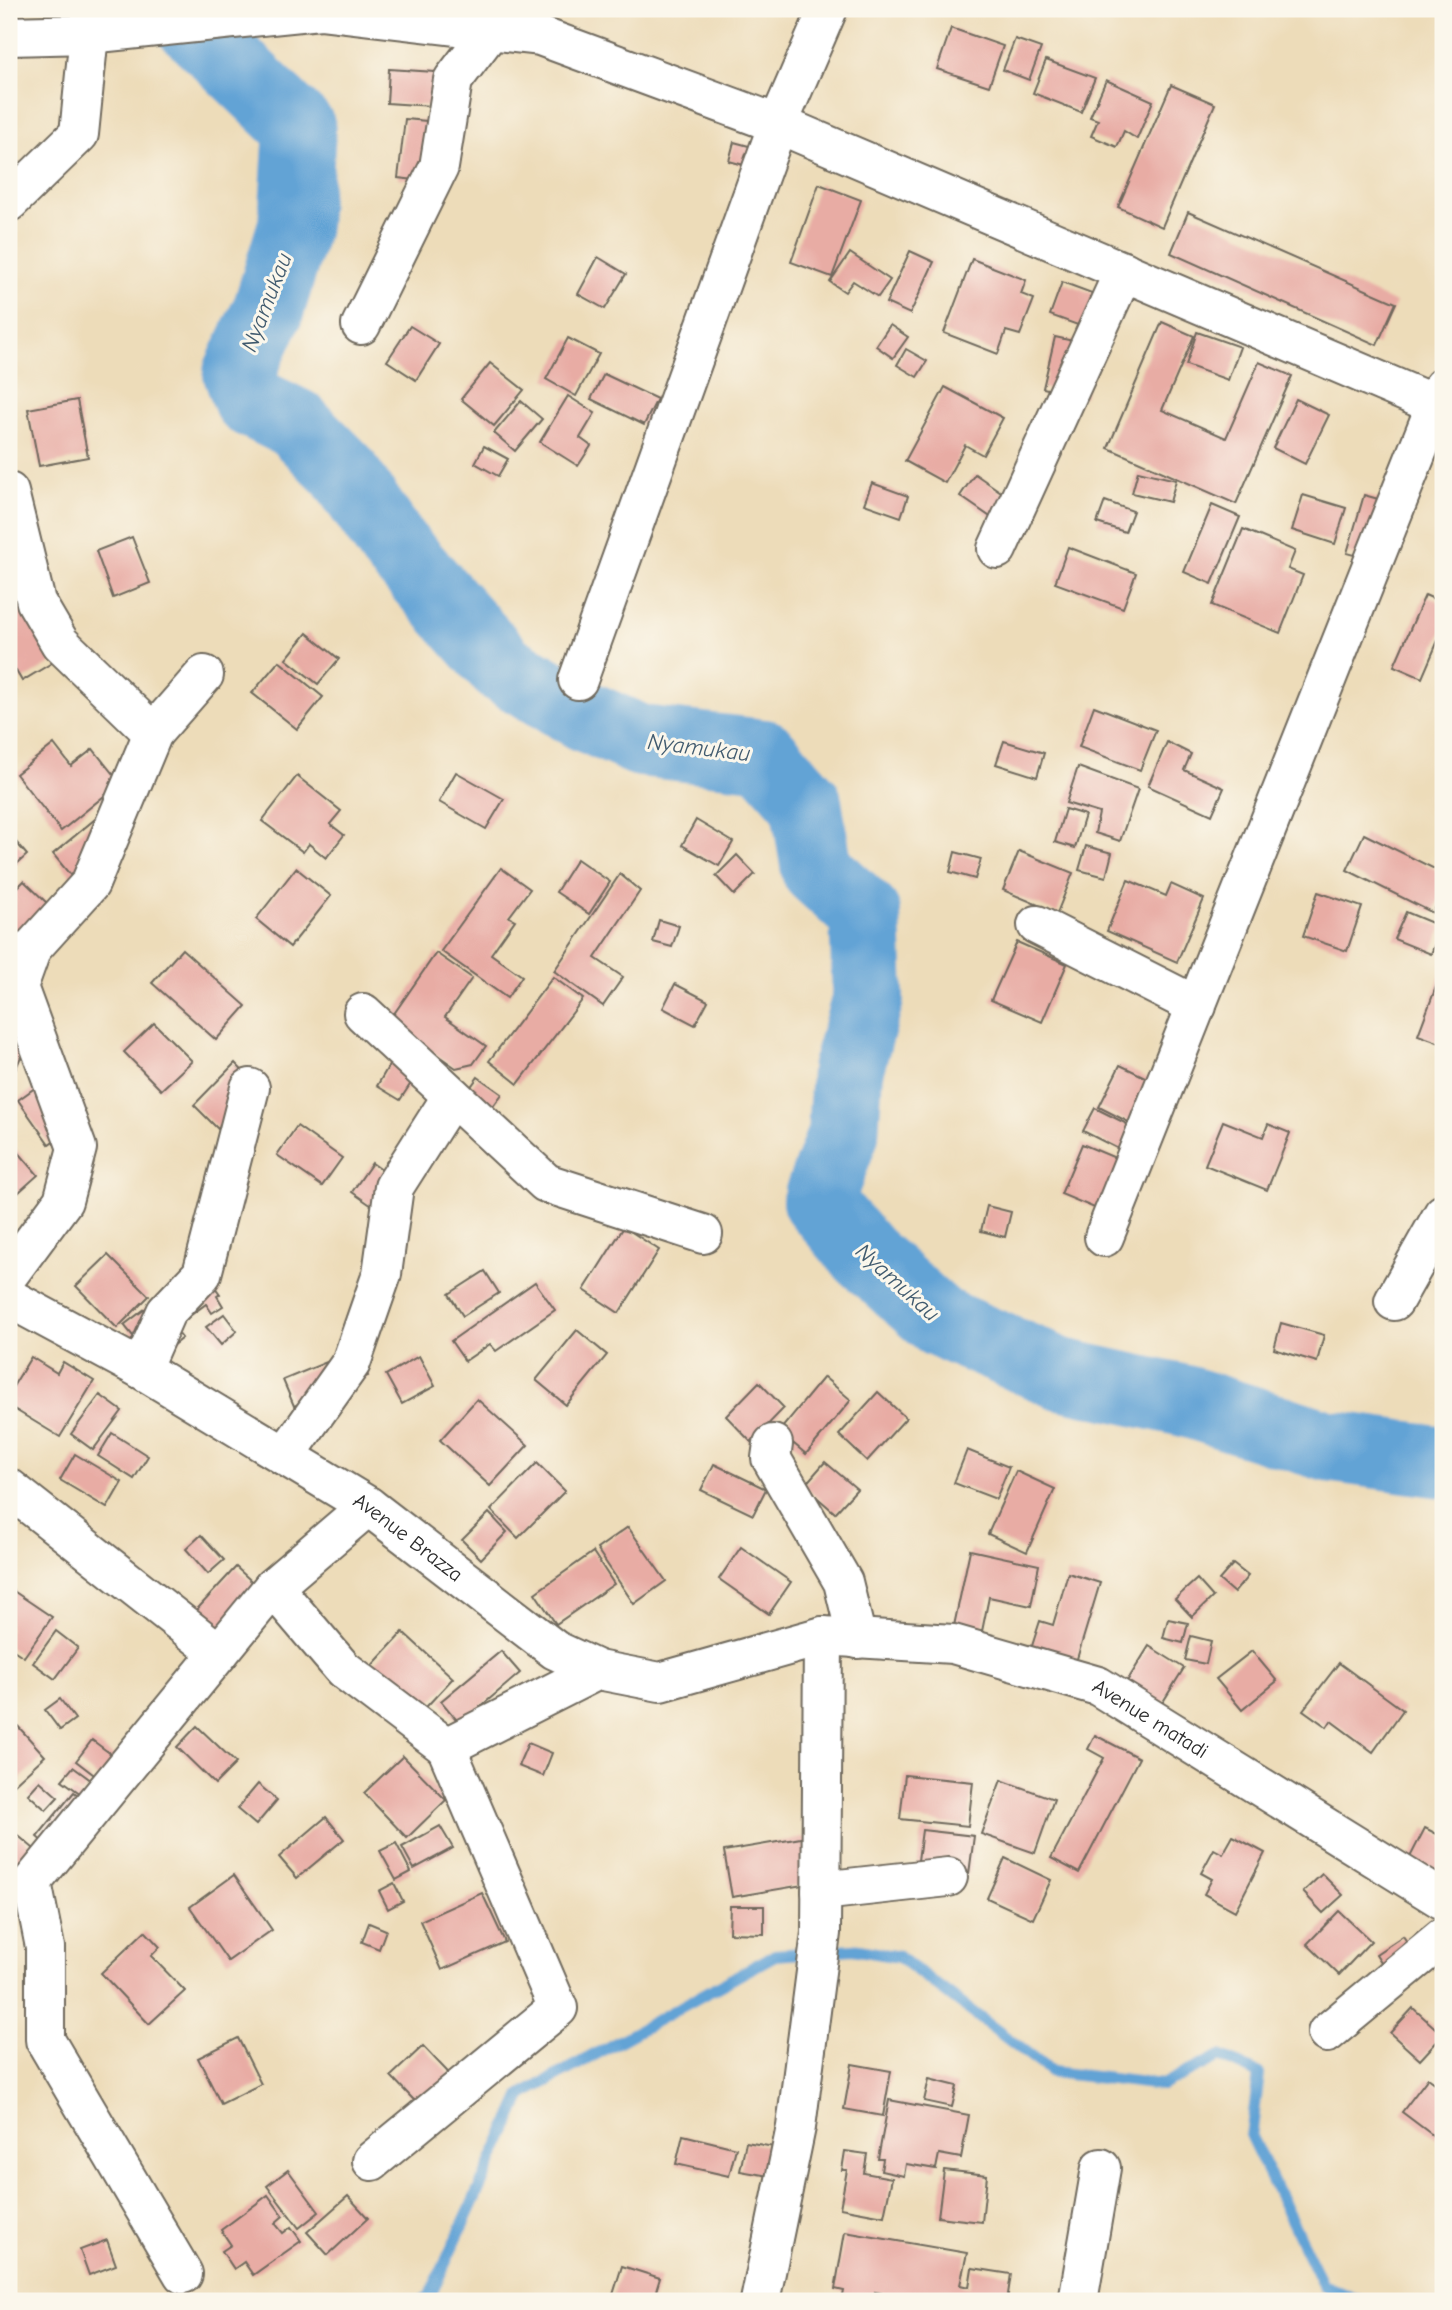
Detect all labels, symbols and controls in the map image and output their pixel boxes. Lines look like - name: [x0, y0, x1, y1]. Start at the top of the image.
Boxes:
- water label: Nyamukau: [235, 249, 298, 355]
- water label: Nyamukau: [646, 728, 752, 767]
- water label: Nyamukau: [850, 1238, 945, 1327]
- street label: Avenue Brazza: [349, 1488, 468, 1587]
- street label: Avenue matadi: [1088, 1674, 1213, 1763]

